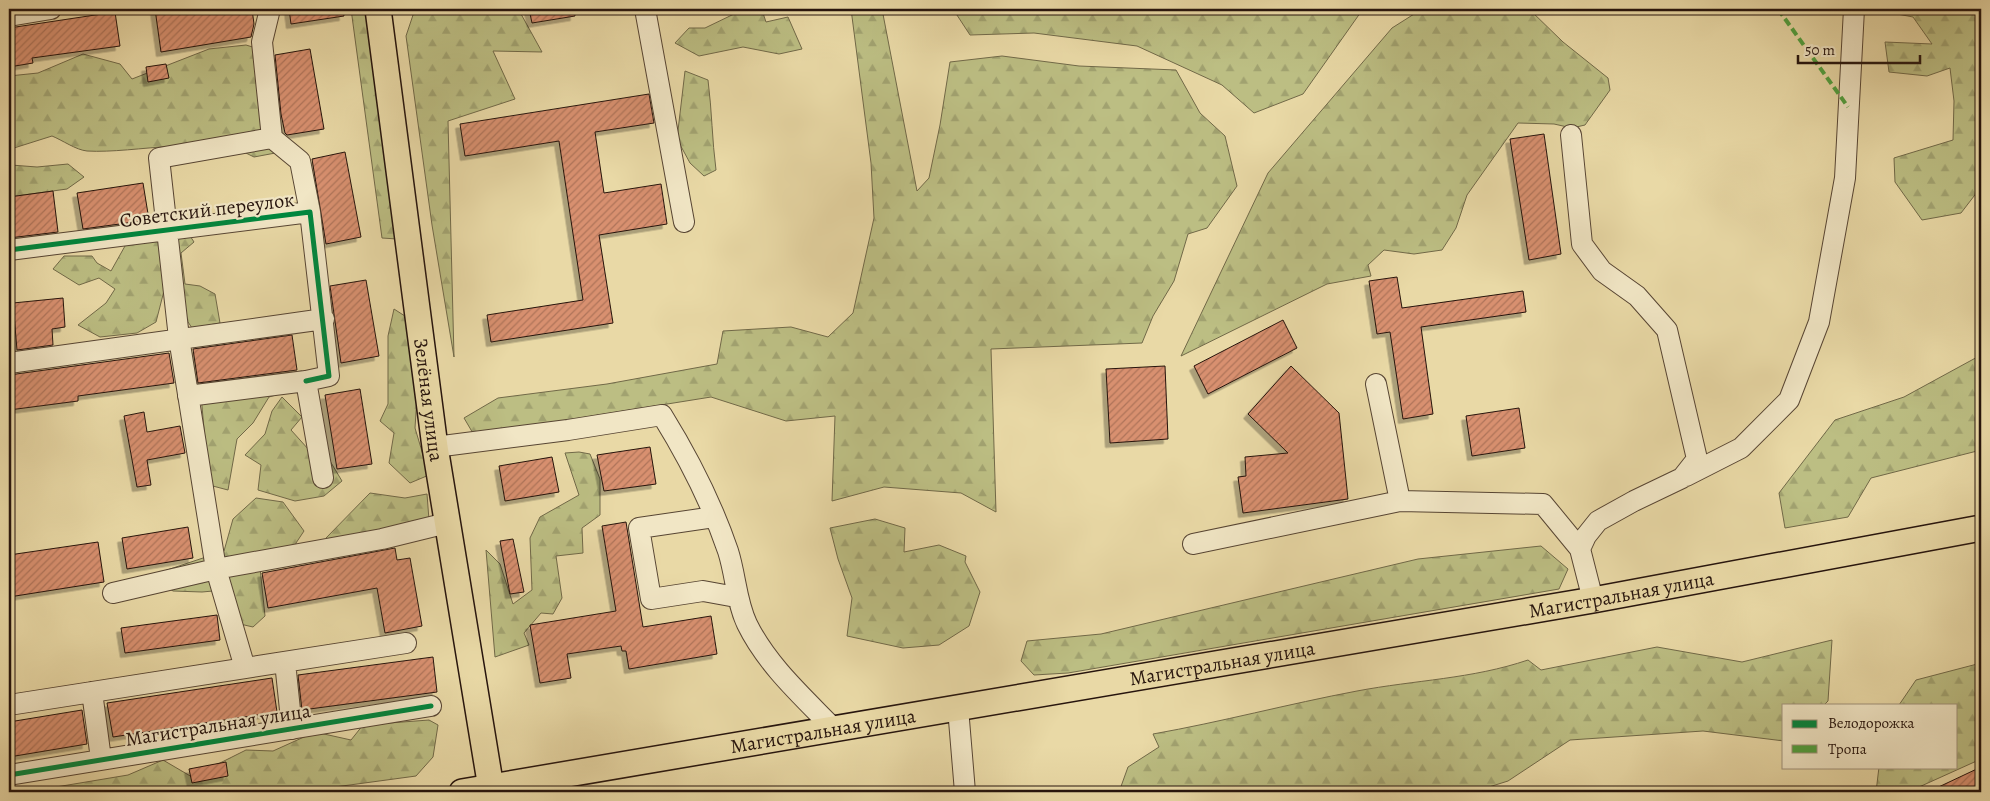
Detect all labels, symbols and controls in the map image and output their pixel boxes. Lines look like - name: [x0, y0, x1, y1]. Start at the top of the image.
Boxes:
- scale bar: [1798, 32, 1920, 64]
- text: 50 m: [1805, 40, 1835, 60]
- street label: Советский переулок: [118, 186, 296, 234]
- street label: Зелёная улица: [407, 336, 451, 464]
- street label: Магистральная улица: [1527, 564, 1717, 624]
- street label: Магистральная улица: [1127, 634, 1318, 692]
- street label: Магистральная улица: [123, 697, 313, 753]
- street label: Магистральная улица: [728, 702, 918, 760]
- legend: [1782, 704, 1958, 768]
- text: Велодорожка: [1828, 713, 1915, 733]
- text: Тропа: [1828, 739, 1867, 759]

